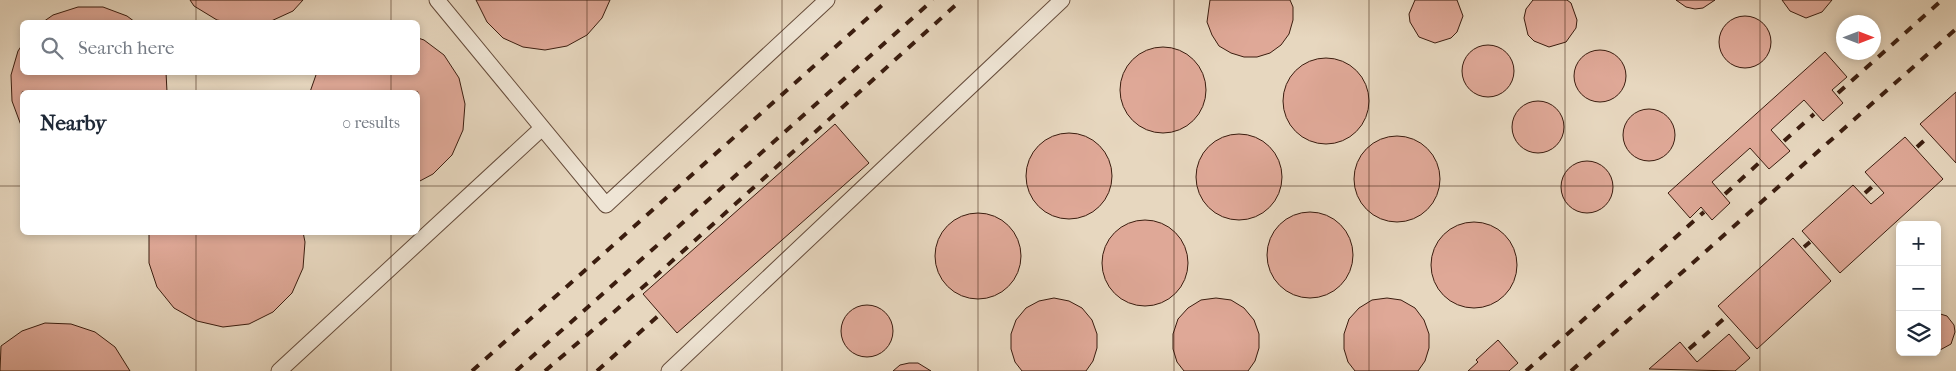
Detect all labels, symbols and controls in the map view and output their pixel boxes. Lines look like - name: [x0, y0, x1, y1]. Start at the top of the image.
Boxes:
- north arrow: [1836, 15, 1881, 60]
- search box: [20, 20, 420, 75]
- icon: search: [38, 34, 66, 62]
- text: Search here: [78, 37, 174, 59]
- text: Nearby: [40, 111, 106, 135]
- text: 0 results: [342, 113, 400, 132]
- map controls: [1896, 221, 1941, 356]
- button: +: [1896, 221, 1941, 266]
- button: −: [1896, 266, 1941, 311]
- button: layers: [1896, 311, 1941, 356]

